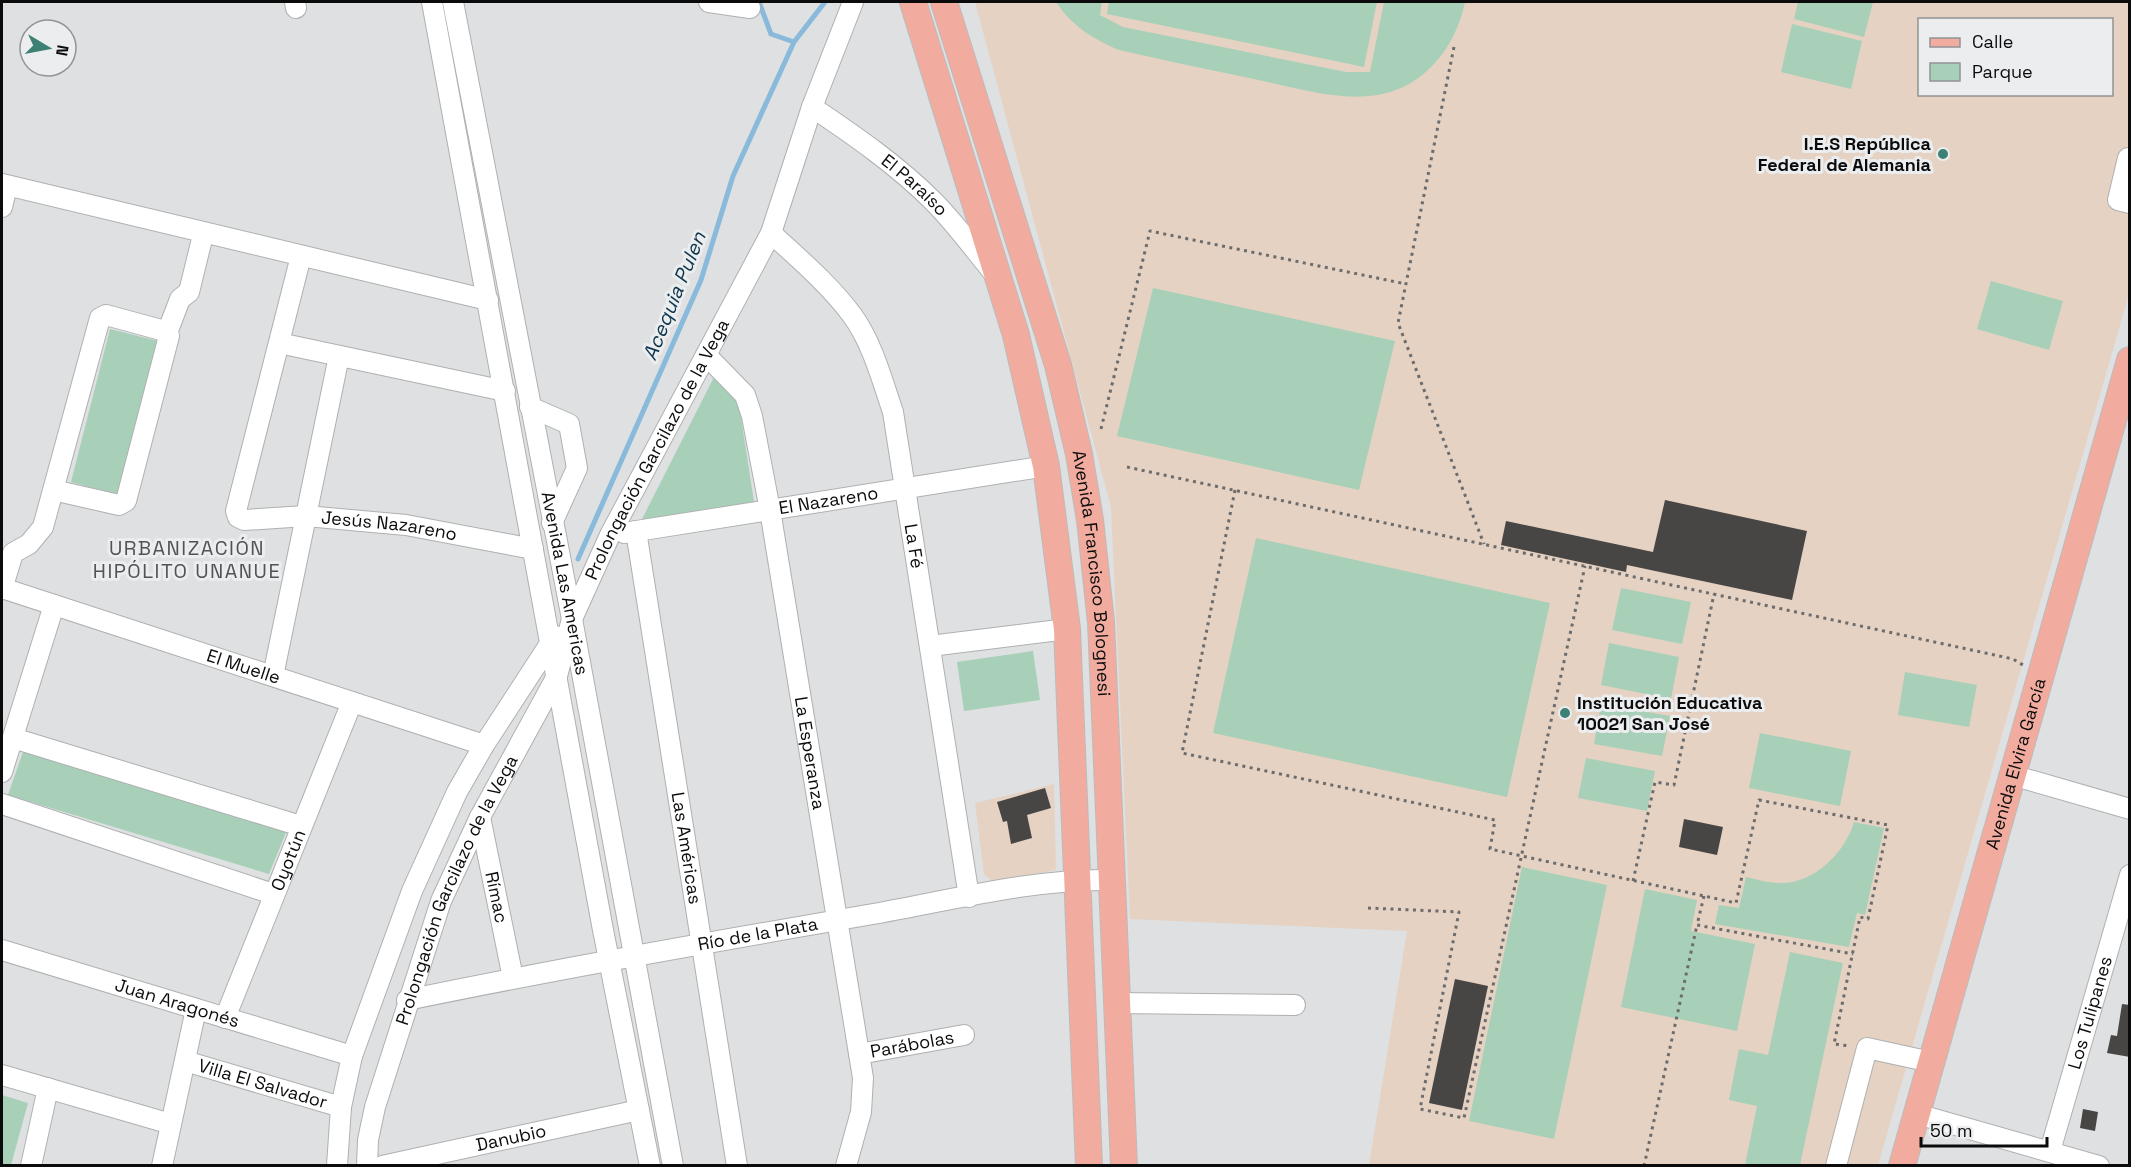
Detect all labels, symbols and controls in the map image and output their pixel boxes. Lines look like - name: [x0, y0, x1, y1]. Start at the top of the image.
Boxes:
- north arrow: [18, 18, 78, 78]
- legend: [1918, 18, 2113, 96]
- text: Calle: [1972, 30, 2013, 53]
- text: N: [51, 43, 74, 58]
- text: Parque: [1972, 60, 2033, 83]
- place label: I.E.S República Federal de Alemania: [1758, 132, 1932, 176]
- marker: I.E.S República Federal de Alemania: [1936, 147, 1950, 161]
- street label: El Paraíso: [877, 149, 953, 221]
- water label: Acequia Pulen: [636, 227, 712, 364]
- street label: Prolongación Garcilazo de la Vega: [579, 315, 734, 583]
- street label: Avenida Francisco Bolognesi: [1068, 448, 1116, 697]
- street label: El Nazareno: [777, 481, 880, 519]
- street label: Avenida Las Americas: [537, 490, 594, 677]
- street label: Jesús Nazareno: [320, 505, 459, 545]
- street label: La Fé: [900, 522, 929, 570]
- district label: URBANIZACIÓN HIPÓLITO UNANUE: [93, 535, 281, 584]
- street label: El Muelle: [204, 643, 283, 689]
- street label: Avenida Elvira García: [1980, 675, 2051, 852]
- place label: Institución Educativa 10021 San José: [1577, 691, 1763, 735]
- street label: La Esperanza: [790, 695, 831, 811]
- marker: Institución Educativa 10021 San José: [1558, 706, 1572, 720]
- street label: Prolongación Garcilazo de la Vega: [390, 751, 523, 1028]
- street label: Las Américas: [667, 790, 707, 906]
- street label: Oyotún: [265, 826, 311, 894]
- street label: Rímac: [480, 869, 513, 925]
- street label: Río de la Plata: [696, 912, 819, 955]
- street label: Los Tulipanes: [2062, 953, 2117, 1072]
- street label: Juan Aragonés: [112, 973, 242, 1032]
- street label: Parábolas: [868, 1025, 956, 1063]
- street label: Villa El Salvador: [196, 1054, 330, 1113]
- scale bar: [1921, 1110, 2047, 1148]
- street label: Danubio: [474, 1119, 548, 1156]
- text: 50 m: [1930, 1119, 1972, 1142]

